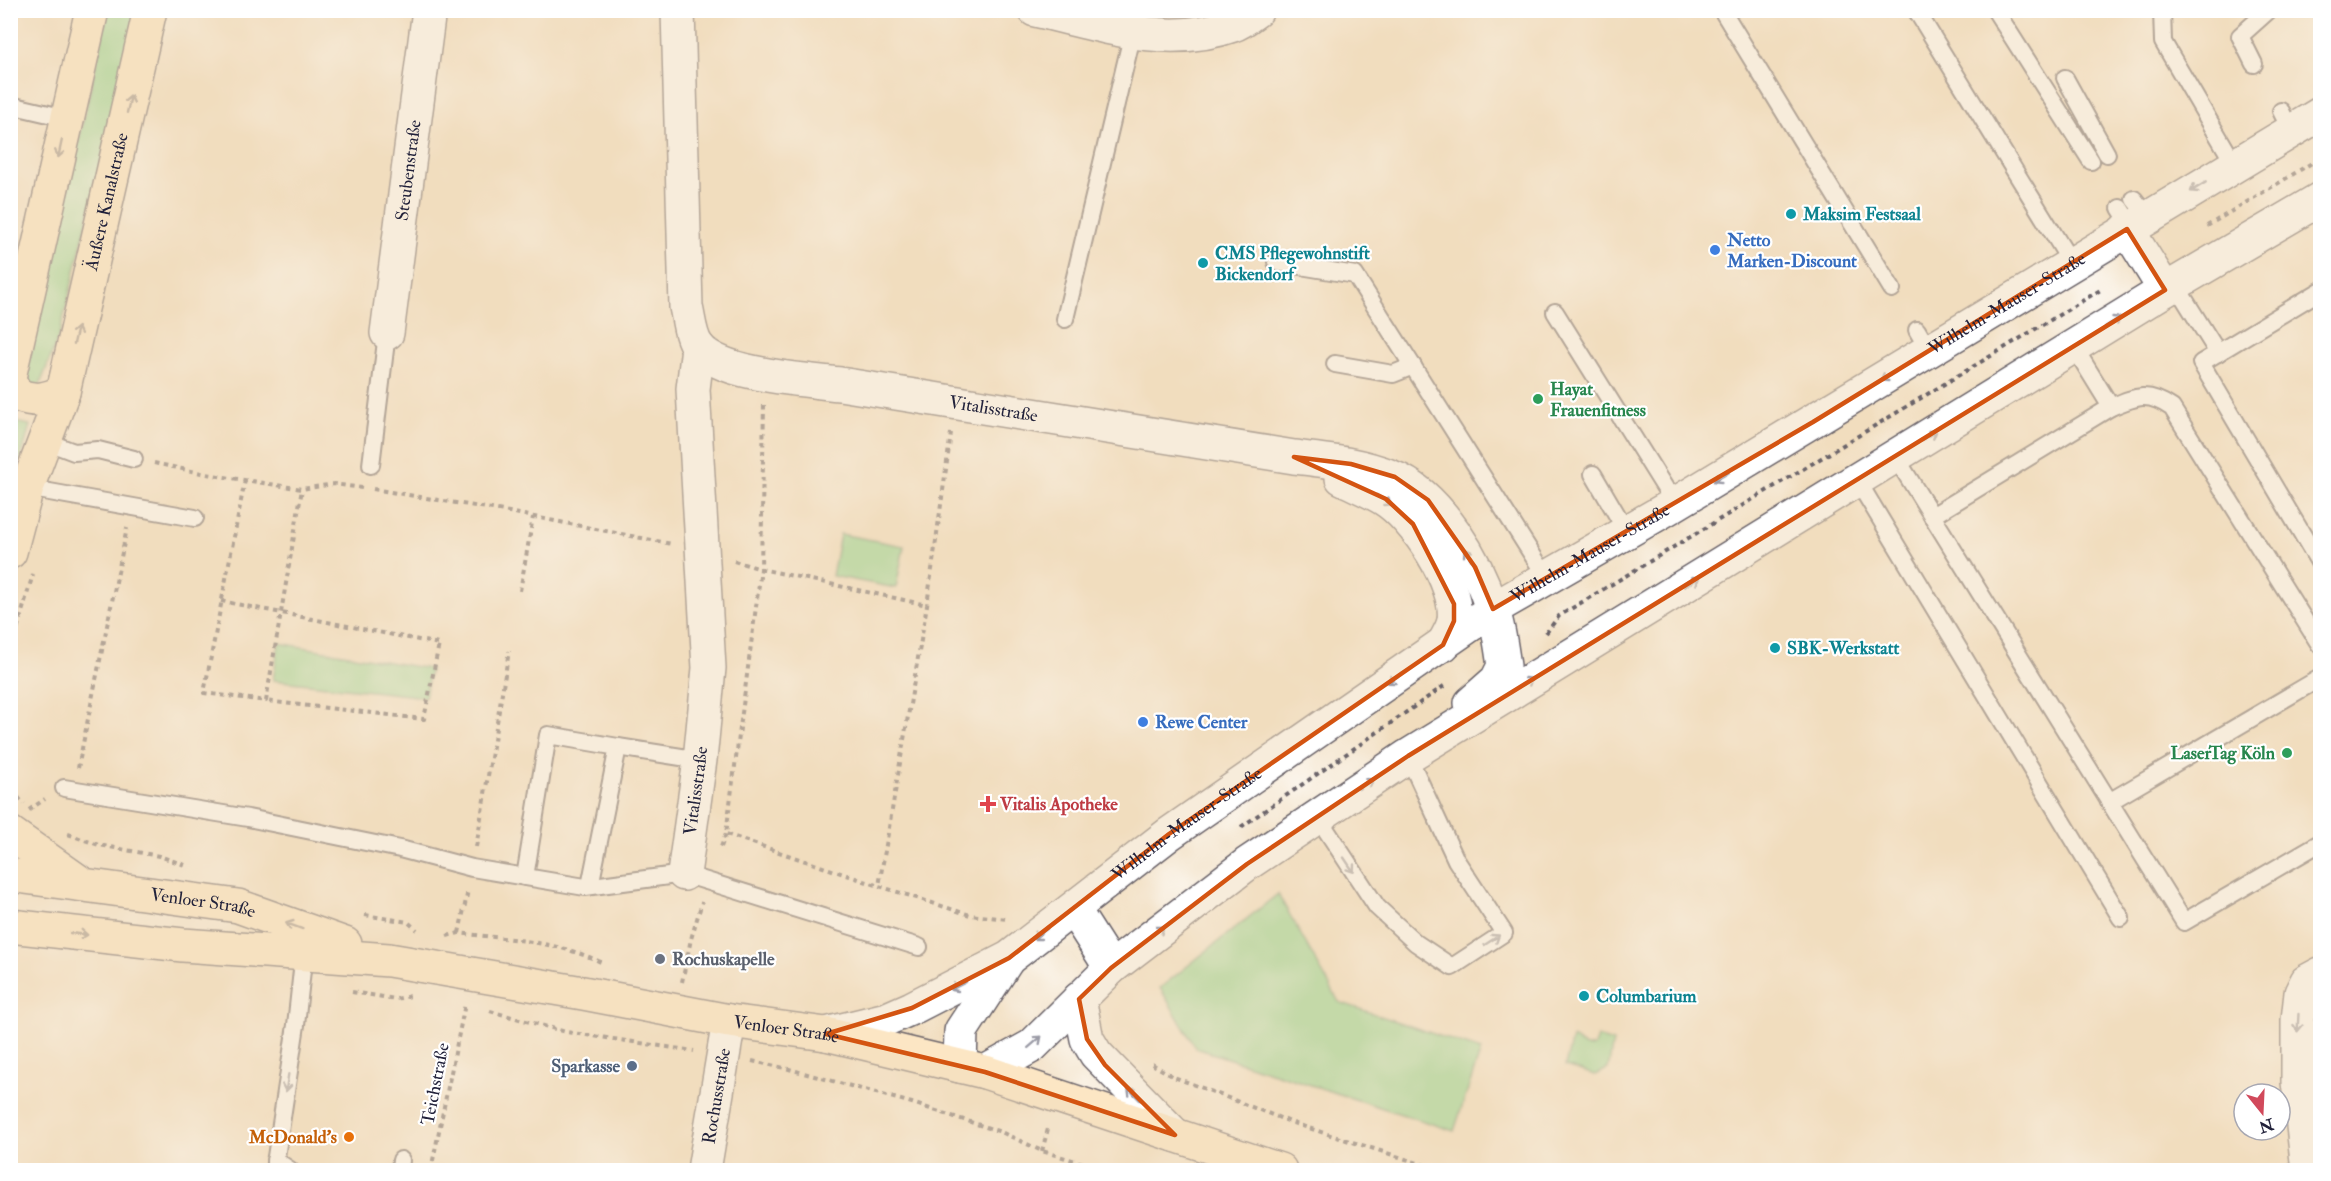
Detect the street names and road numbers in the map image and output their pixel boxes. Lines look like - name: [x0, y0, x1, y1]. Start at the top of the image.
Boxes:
- street label: Steubenstraße: [391, 118, 427, 222]
- street label: Äußere Kanalstraße: [80, 130, 134, 274]
- street label: Wilhelm-Mauser-Straße: [1923, 247, 2091, 361]
- street label: Vitalisstraße: [947, 391, 1040, 428]
- street label: Wilhelm-Mauser-Straße: [1505, 498, 1674, 609]
- street label: Vitalisstraße: [679, 745, 713, 837]
- street label: Wilhelm-Mauser-Straße: [1106, 762, 1267, 887]
- street label: Venloer Straße: [149, 883, 259, 924]
- street label: Venloer Straße: [732, 1011, 842, 1049]
- street label: Teichstraße: [416, 1041, 455, 1127]
- street label: Rochusstraße: [698, 1046, 736, 1146]

